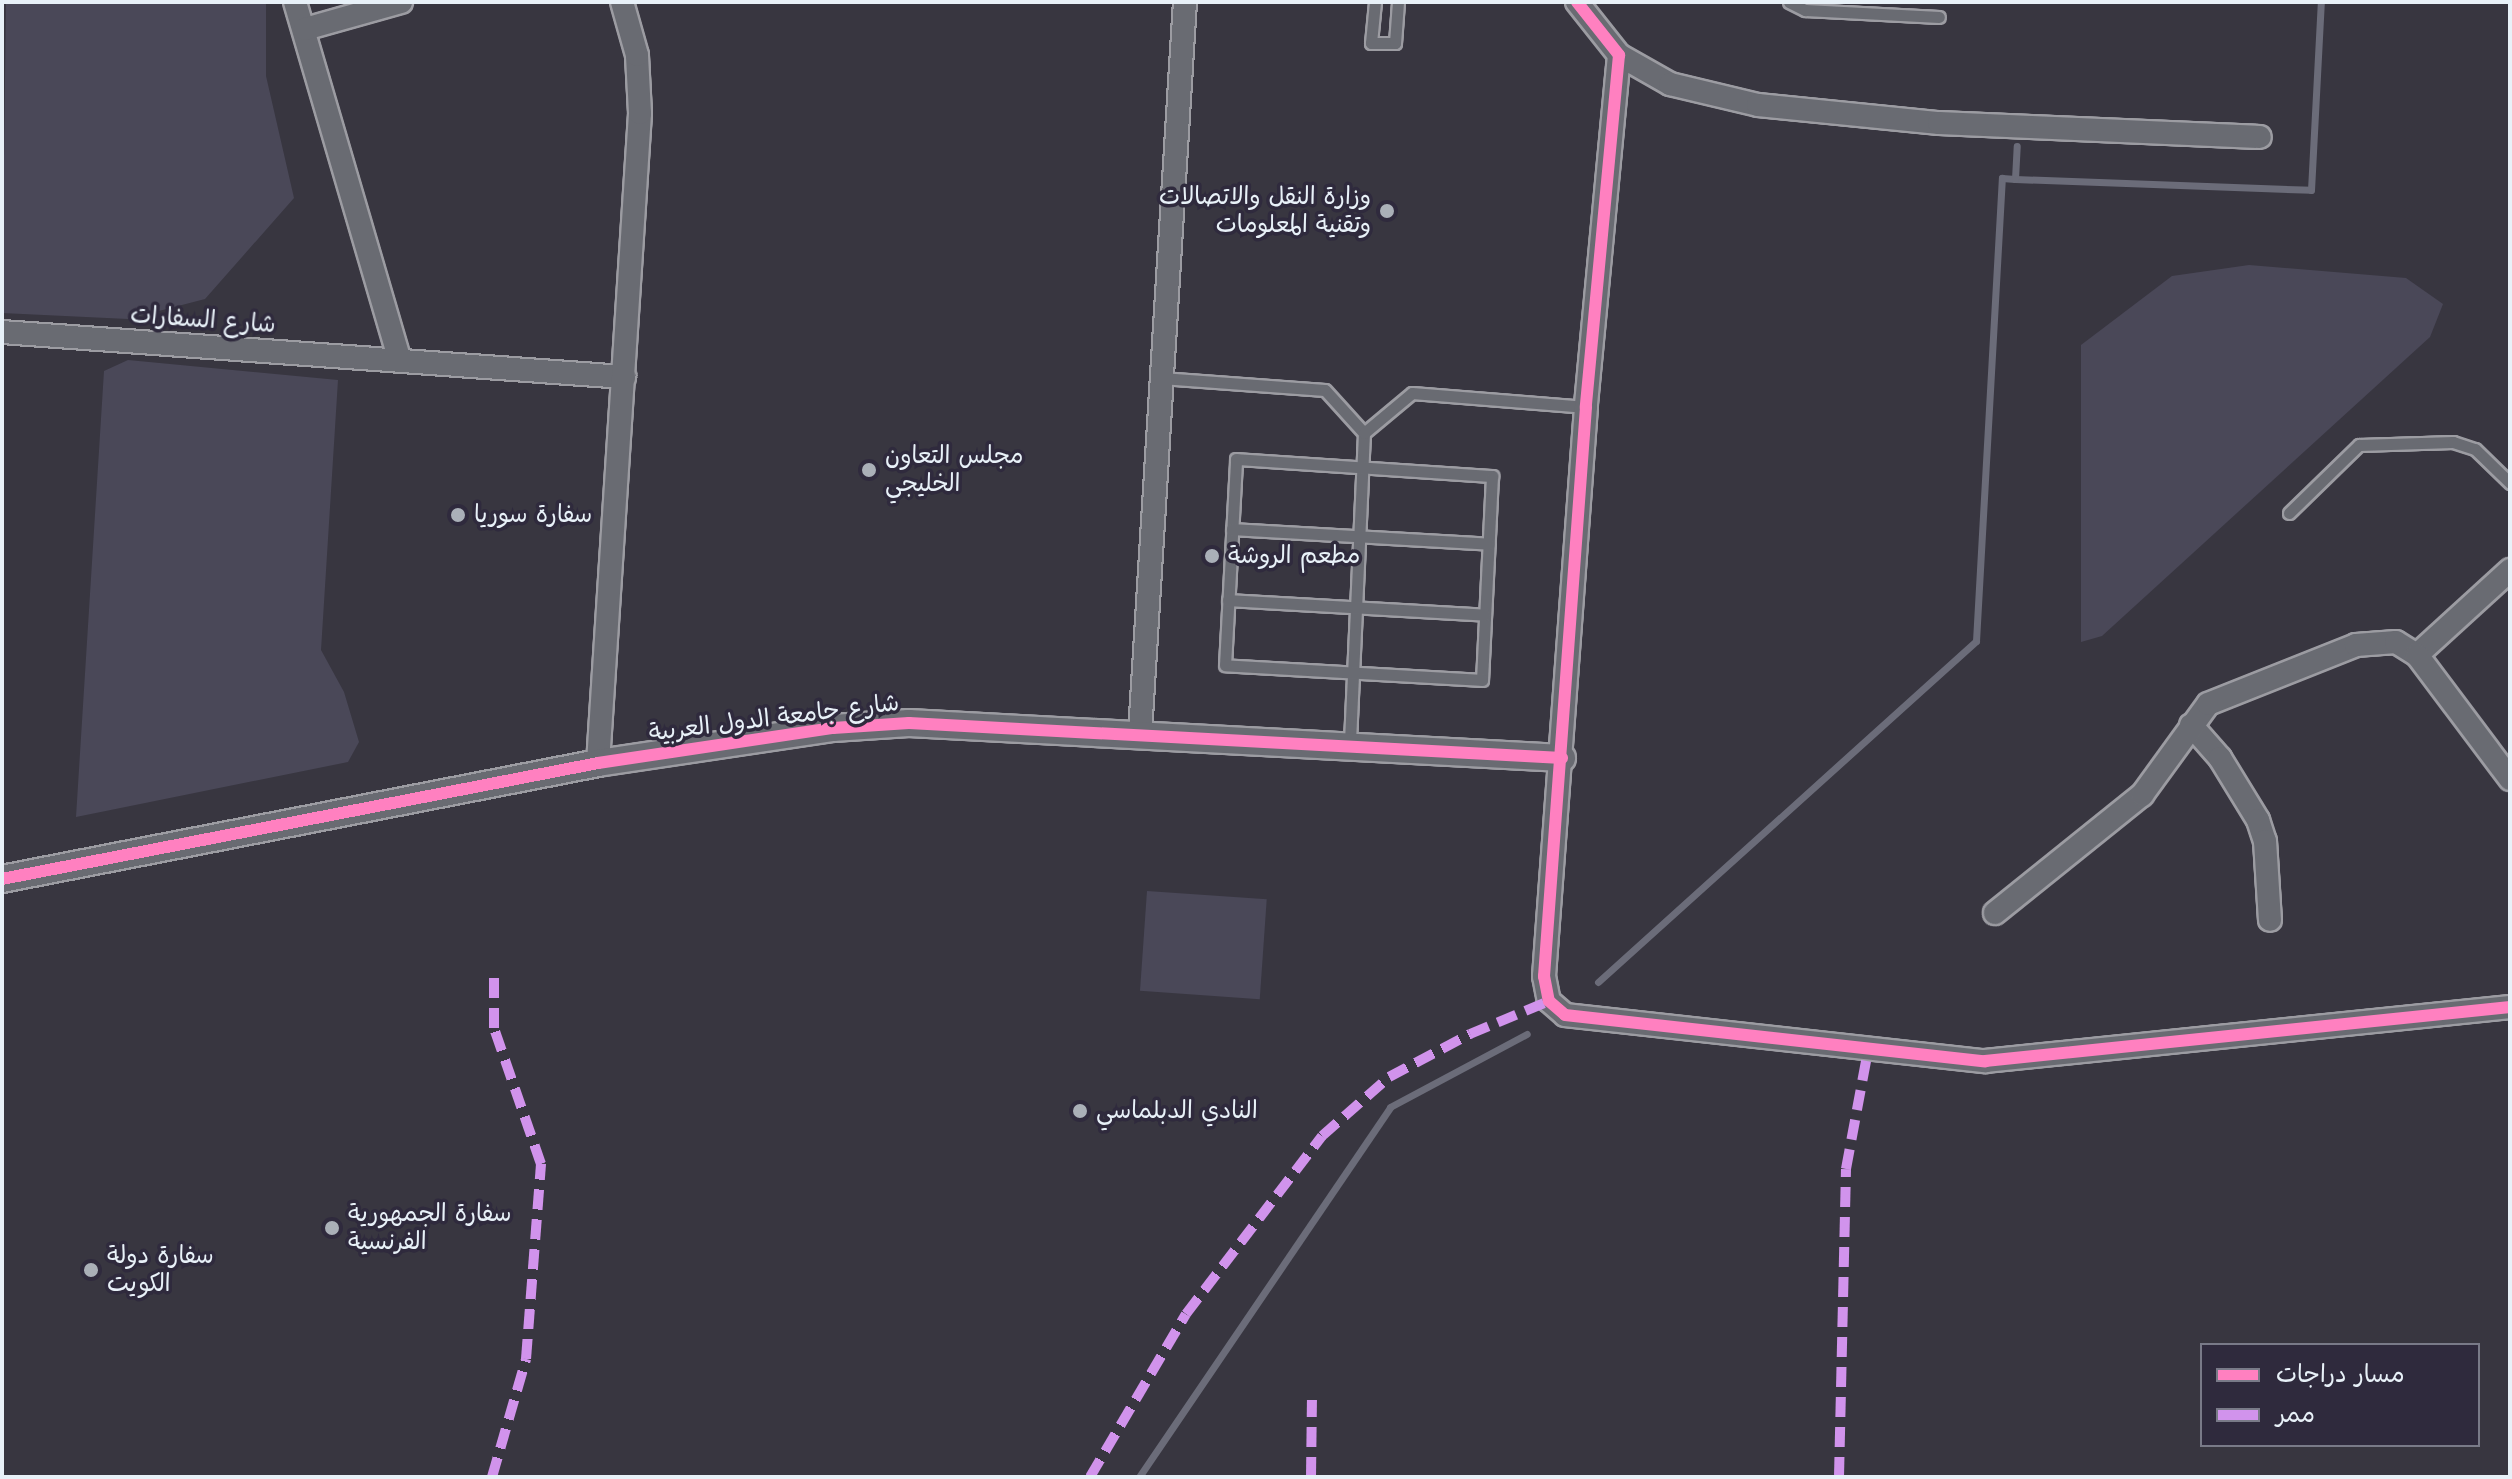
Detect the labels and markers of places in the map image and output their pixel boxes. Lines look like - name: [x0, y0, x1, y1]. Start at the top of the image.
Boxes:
- place label: وزارة النقل والاتصالات وتقنية المعلومات: [1159, 183, 1371, 239]
- marker: وزارة النقل والاتصالات وتقنية المعلومات: [1378, 202, 1396, 220]
- place label: مجلس التعاون الخليجي: [885, 442, 1023, 498]
- marker: مجلس التعاون الخليجي: [860, 461, 878, 479]
- place label: سفارة سوريا: [474, 501, 592, 529]
- marker: سفارة سوريا: [449, 506, 467, 524]
- place label: مطعم الروشة: [1228, 542, 1361, 570]
- marker: مطعم الروشة: [1203, 547, 1221, 565]
- place label: النادي الدبلماسي: [1096, 1097, 1258, 1125]
- marker: النادي الدبلماسي: [1071, 1102, 1089, 1120]
- place label: سفارة الجمهورية الفرنسية: [348, 1200, 512, 1256]
- marker: سفارة الجمهورية الفرنسية: [323, 1219, 341, 1237]
- place label: سفارة دولة الكويت: [107, 1242, 214, 1298]
- marker: سفارة دولة الكويت: [82, 1261, 100, 1279]

